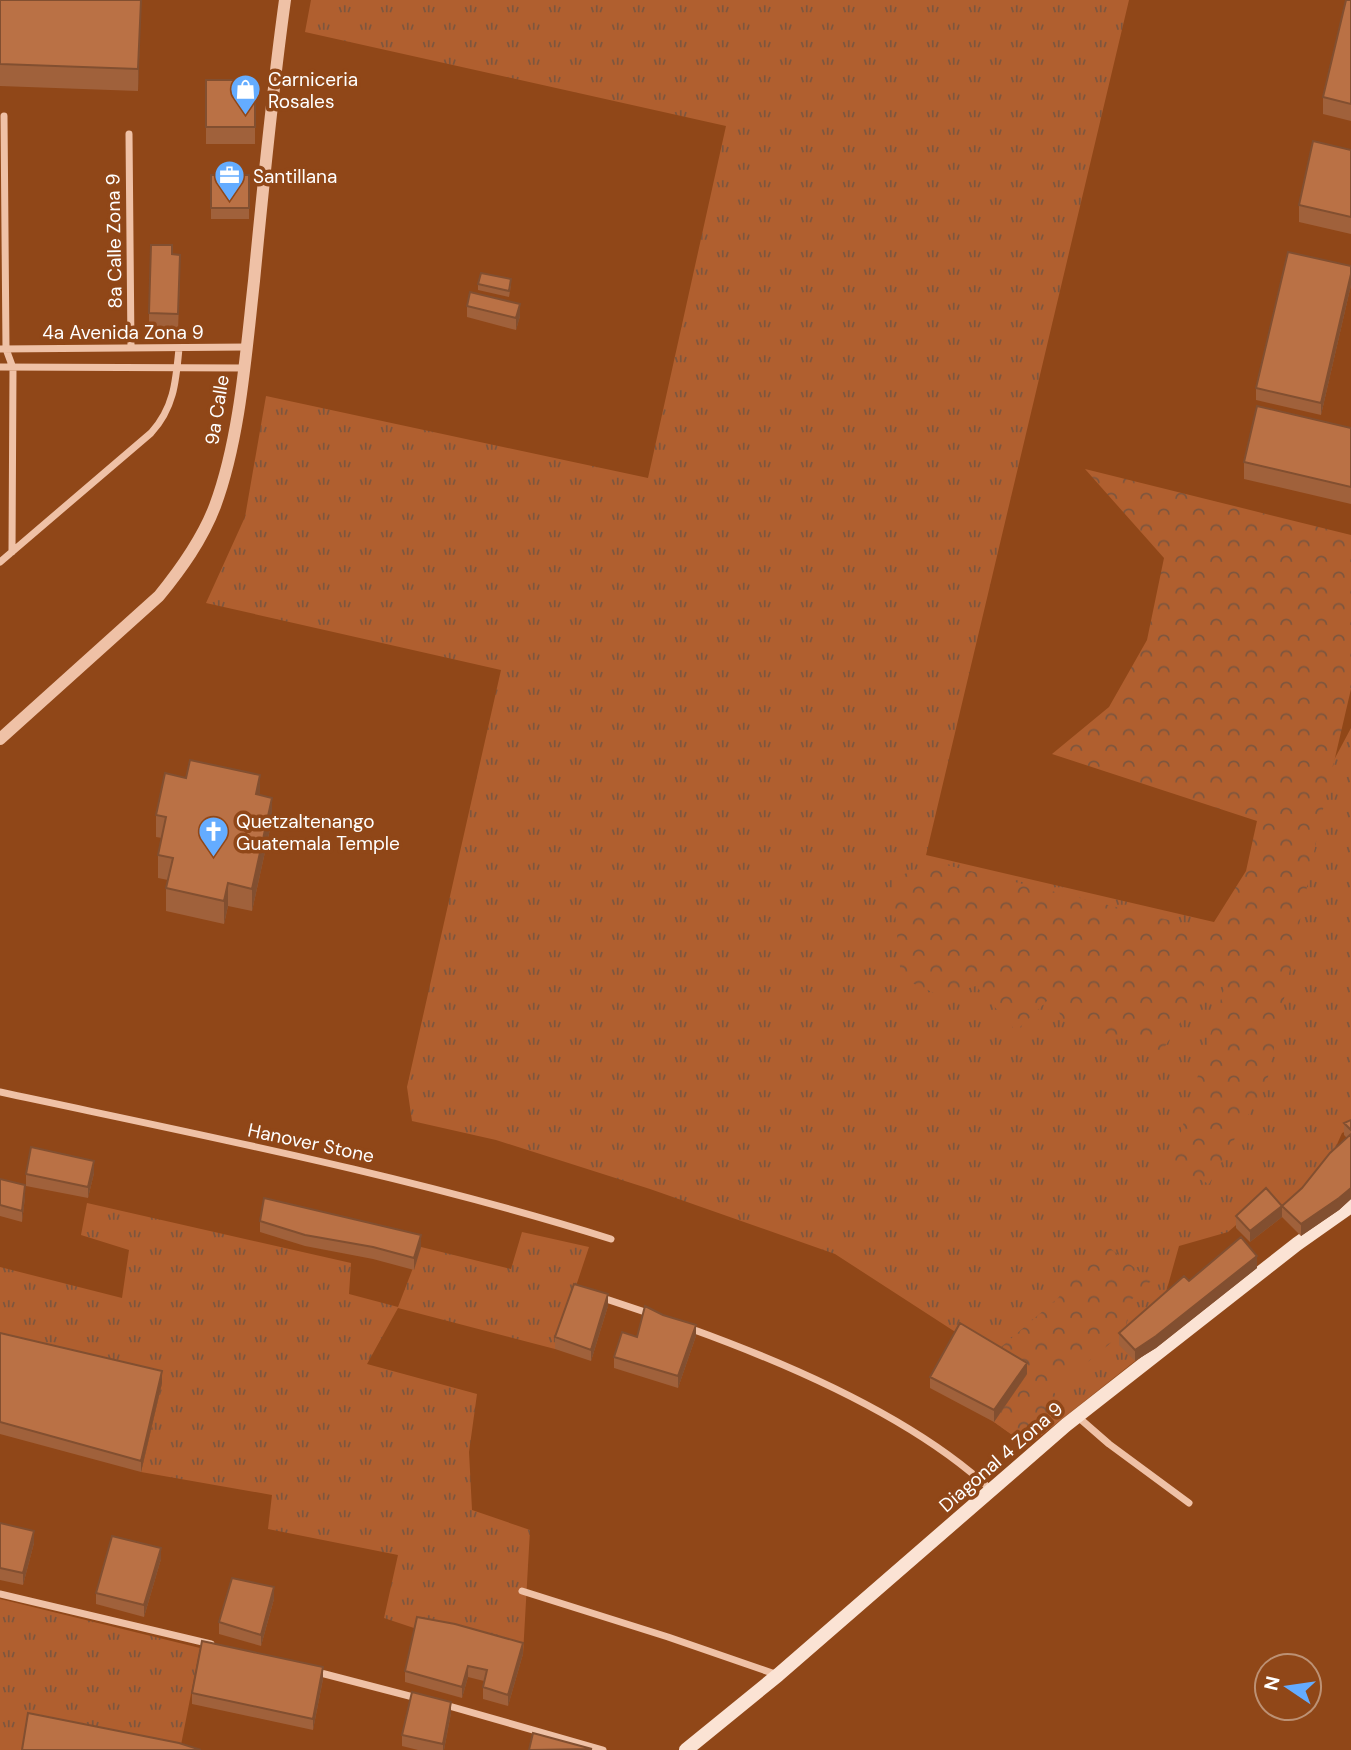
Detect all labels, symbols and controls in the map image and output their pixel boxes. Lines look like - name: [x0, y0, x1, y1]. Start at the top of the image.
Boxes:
- place label: Carniceria Rosales: [268, 67, 358, 114]
- shop icon: Carniceria Rosales: [228, 73, 262, 117]
- office icon: Santillana: [213, 159, 247, 203]
- place label: Santillana: [253, 164, 337, 189]
- street label: 8a Calle Zona 9: [100, 173, 128, 309]
- street label: 4a Avenida Zona 9: [42, 320, 204, 345]
- street label: 9a Calle: [199, 373, 235, 447]
- place label: Quetzaltenango Guatemala Temple: [236, 809, 400, 856]
- church icon: Quetzaltenango Guatemala Temple: [196, 815, 230, 859]
- street label: Hanover Stone: [246, 1117, 376, 1169]
- street label: Diagonal 4 Zona 9: [934, 1396, 1068, 1518]
- north arrow: [1253, 1652, 1323, 1722]
- text: N: [1258, 1674, 1286, 1693]

